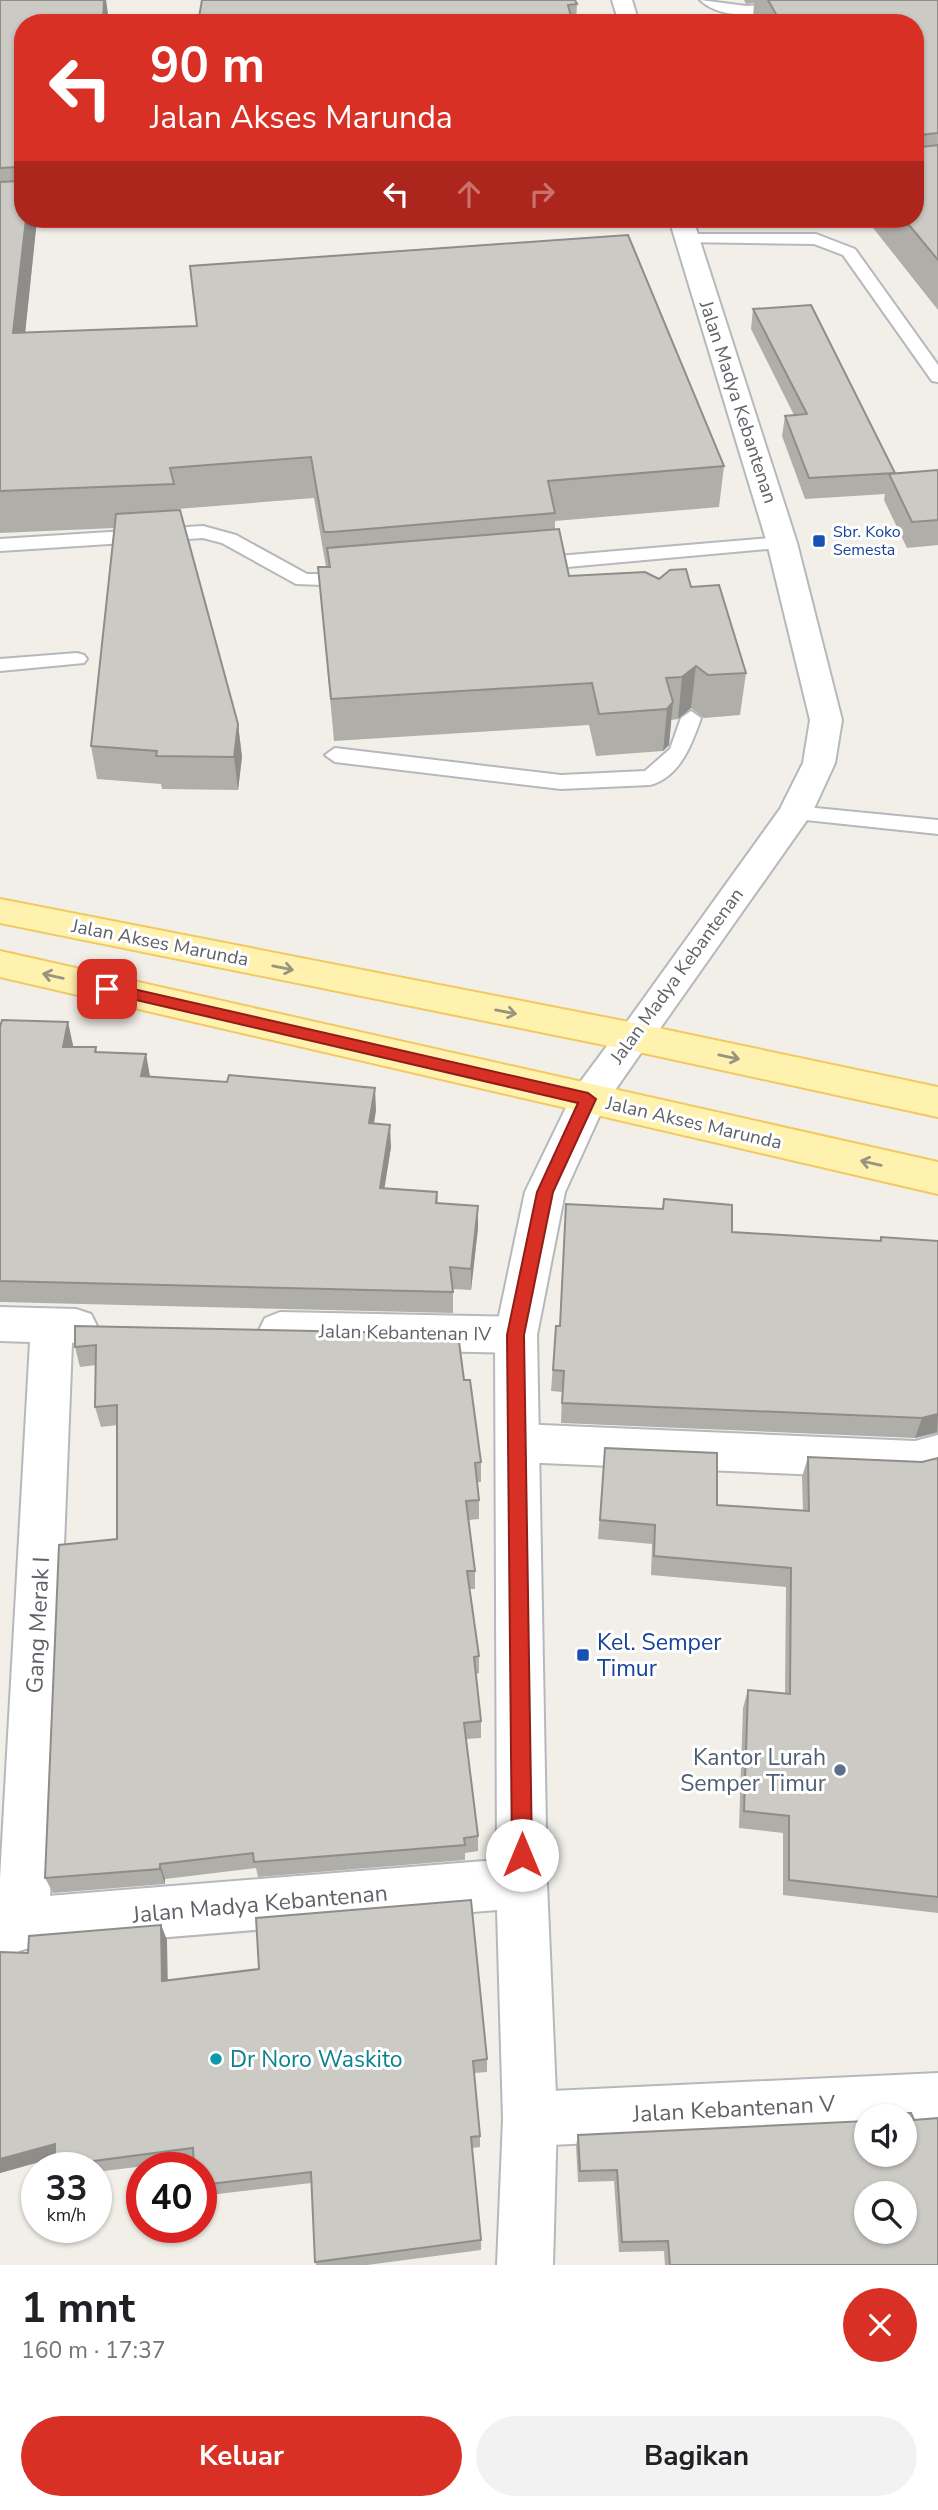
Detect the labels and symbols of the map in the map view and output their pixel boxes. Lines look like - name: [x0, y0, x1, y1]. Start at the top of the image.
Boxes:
- street label: Jalan Madya Kebantenan: [693, 296, 783, 507]
- place label: Sbr. Koko Semesta: [833, 521, 901, 561]
- marker: Sbr. Koko Semesta: [811, 533, 827, 549]
- street label: Jalan Madya Kebantenan: [604, 883, 750, 1070]
- street label: Jalan Akses Marunda: [68, 913, 251, 973]
- pin: [77, 959, 137, 1019]
- one-way arrow: [271, 961, 294, 975]
- one-way arrow: [42, 969, 65, 982]
- one-way arrow: [494, 1005, 517, 1019]
- one-way arrow: [717, 1051, 740, 1065]
- street label: Jalan Akses Marunda: [603, 1090, 785, 1156]
- one-way arrow: [860, 1156, 883, 1170]
- street label: Jalan Kebantenan IV: [318, 1318, 492, 1348]
- street label: Gang Merak I: [19, 1556, 57, 1694]
- place label: Kel. Semper Timur: [597, 1627, 722, 1684]
- marker: Kel. Semper Timur: [575, 1647, 591, 1663]
- place label: Kantor Lurah Semper Timur: [680, 1742, 827, 1799]
- marker: Kantor Lurah Semper Timur: [832, 1762, 848, 1778]
- position arrow: [485, 1818, 559, 1892]
- street label: Jalan Madya Kebantenan: [130, 1877, 389, 1931]
- place label: Dr Noro Waskito: [230, 2044, 403, 2075]
- marker: Dr Noro Waskito: [208, 2051, 224, 2067]
- street label: Jalan Kebantenan V: [631, 2088, 836, 2130]
- speed limit sign: 40: [126, 2152, 217, 2243]

